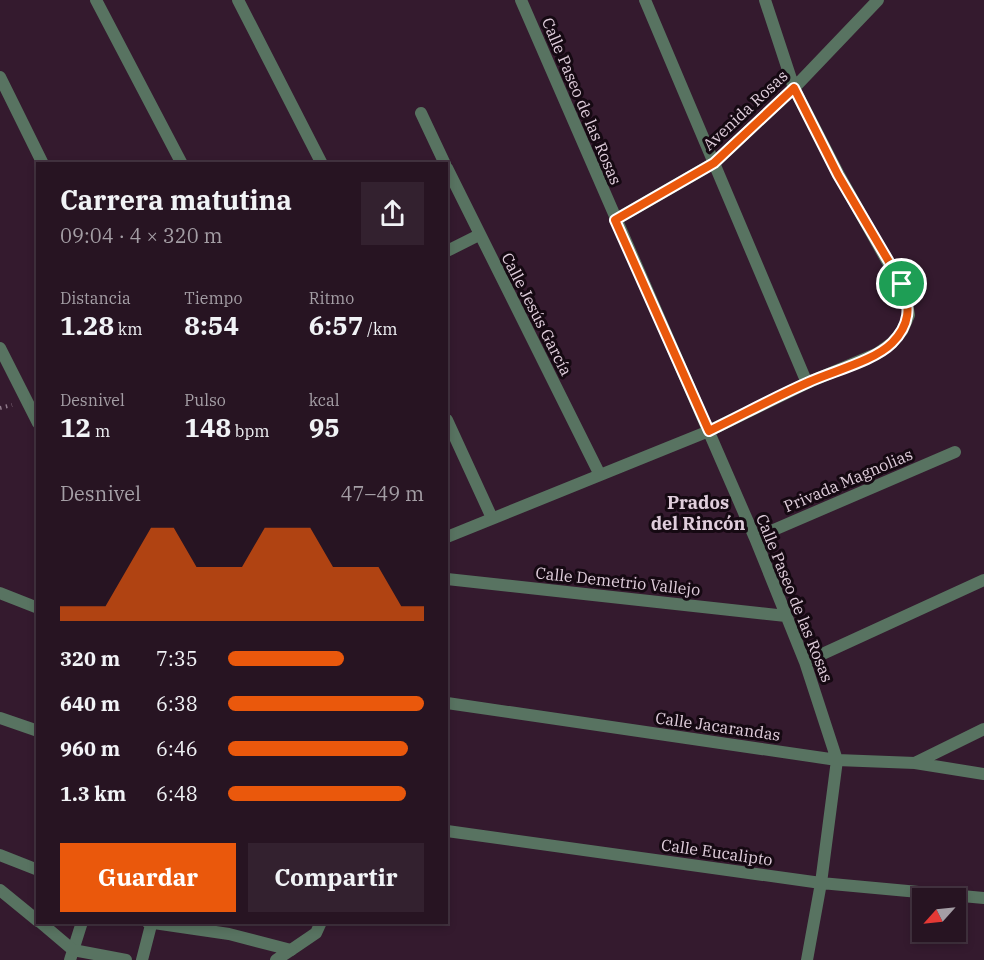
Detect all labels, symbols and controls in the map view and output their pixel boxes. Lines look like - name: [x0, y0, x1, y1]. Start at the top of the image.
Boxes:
- street label: Calle Paseo de las Rosas: [538, 15, 626, 187]
- street label: Avenida Rosas: [698, 66, 792, 154]
- text: Carrera matutina: [60, 182, 292, 217]
- button: share: [361, 182, 424, 245]
- text: 09:04 · 4 × 320 m: [60, 222, 223, 249]
- street label: Calle Jesús García: [497, 249, 577, 379]
- pin: [876, 258, 927, 309]
- icon: arrive: [885, 267, 918, 300]
- text: Distancia: [60, 288, 131, 308]
- text: Tiempo: [184, 288, 243, 308]
- text: Ritmo: [309, 288, 354, 308]
- text: 1.28: [60, 308, 114, 342]
- text: 8:54: [184, 308, 239, 342]
- text: 6:57: [309, 308, 363, 342]
- text: km: [114, 319, 142, 339]
- text: /km: [363, 319, 398, 339]
- text: Desnivel: [60, 390, 125, 410]
- text: Pulso: [184, 390, 226, 410]
- text: kcal: [309, 390, 340, 410]
- text: 12: [60, 410, 91, 444]
- text: 148: [184, 410, 231, 444]
- text: 95: [309, 410, 340, 444]
- text: m: [91, 421, 110, 441]
- text: bpm: [231, 421, 269, 441]
- street label: Privada Magnolias: [780, 444, 916, 516]
- text: Desnivel: [60, 480, 141, 507]
- text: 47–49 m: [341, 480, 424, 507]
- district label: Prados del Rincón: [651, 491, 745, 535]
- street label: Calle Paseo de las Rosas: [752, 511, 838, 685]
- street label: Calle Demetrio Vallejo: [535, 562, 701, 600]
- text: 320 m: [60, 645, 120, 672]
- text: 7:35: [156, 645, 198, 672]
- text: 640 m: [60, 690, 120, 717]
- text: 6:38: [156, 690, 198, 717]
- street label: Calle Jacarandas: [654, 707, 782, 745]
- text: 960 m: [60, 735, 120, 762]
- text: 6:46: [156, 735, 198, 762]
- text: 1.3 km: [60, 780, 126, 807]
- text: 6:48: [156, 780, 198, 807]
- street label: Calle Eucalipto: [660, 834, 774, 870]
- button: Guardar: [60, 843, 236, 912]
- button: Compartir: [248, 843, 424, 912]
- north arrow: [912, 888, 966, 942]
- map controls: [912, 888, 966, 942]

